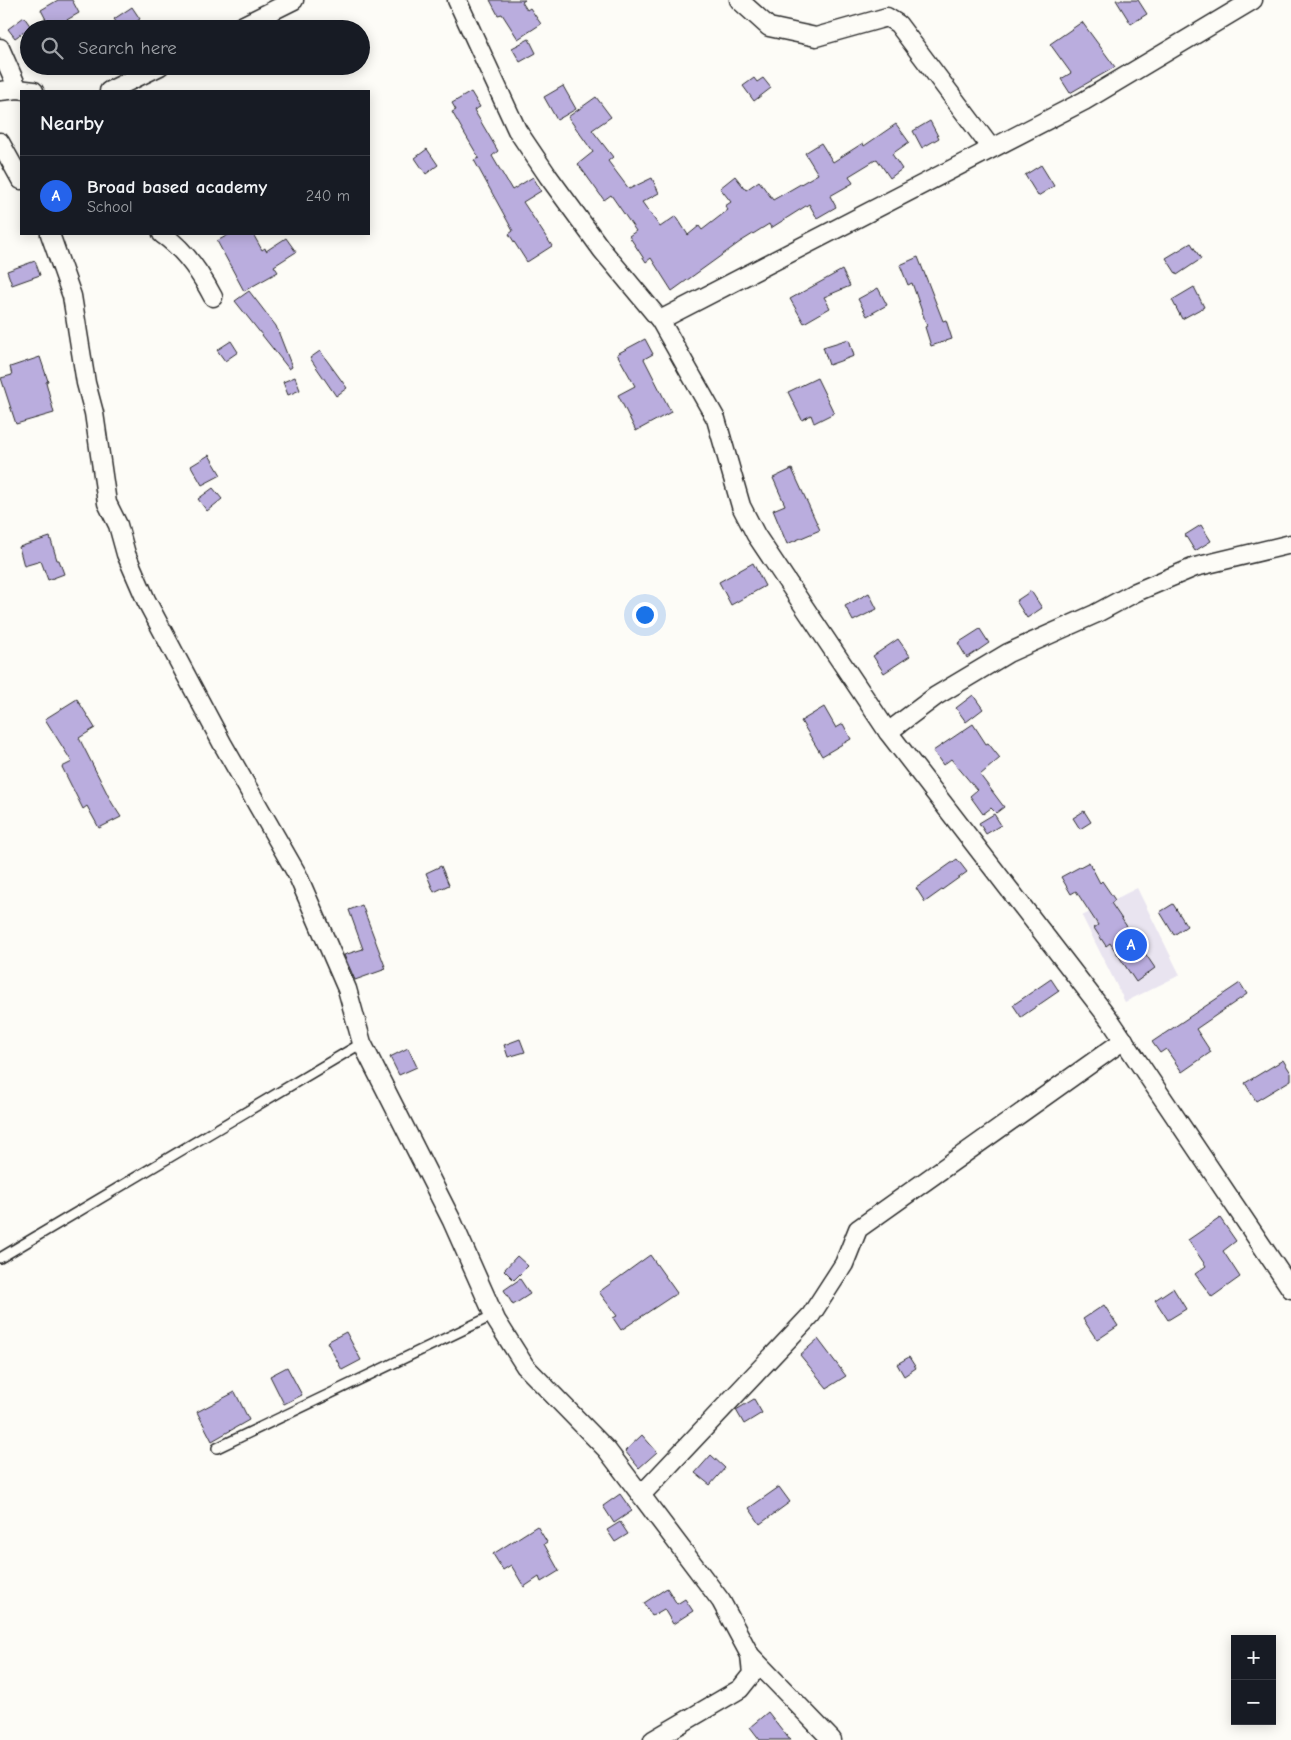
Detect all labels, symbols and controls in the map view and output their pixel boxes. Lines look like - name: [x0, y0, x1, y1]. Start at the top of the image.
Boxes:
- search box: [20, 20, 370, 75]
- icon: search: [38, 34, 66, 62]
- text: Search here: [78, 37, 177, 59]
- text: Nearby: [40, 111, 104, 135]
- text: Broad based academy: [87, 176, 267, 198]
- text: A: [52, 187, 60, 205]
- text: 240 m: [306, 187, 350, 205]
- text: School: [87, 198, 133, 216]
- your location: [632, 602, 658, 628]
- pin: A: [1115, 926, 1147, 964]
- map controls: [1231, 1635, 1276, 1725]
- button: +: [1231, 1635, 1276, 1680]
- button: −: [1231, 1680, 1276, 1725]

